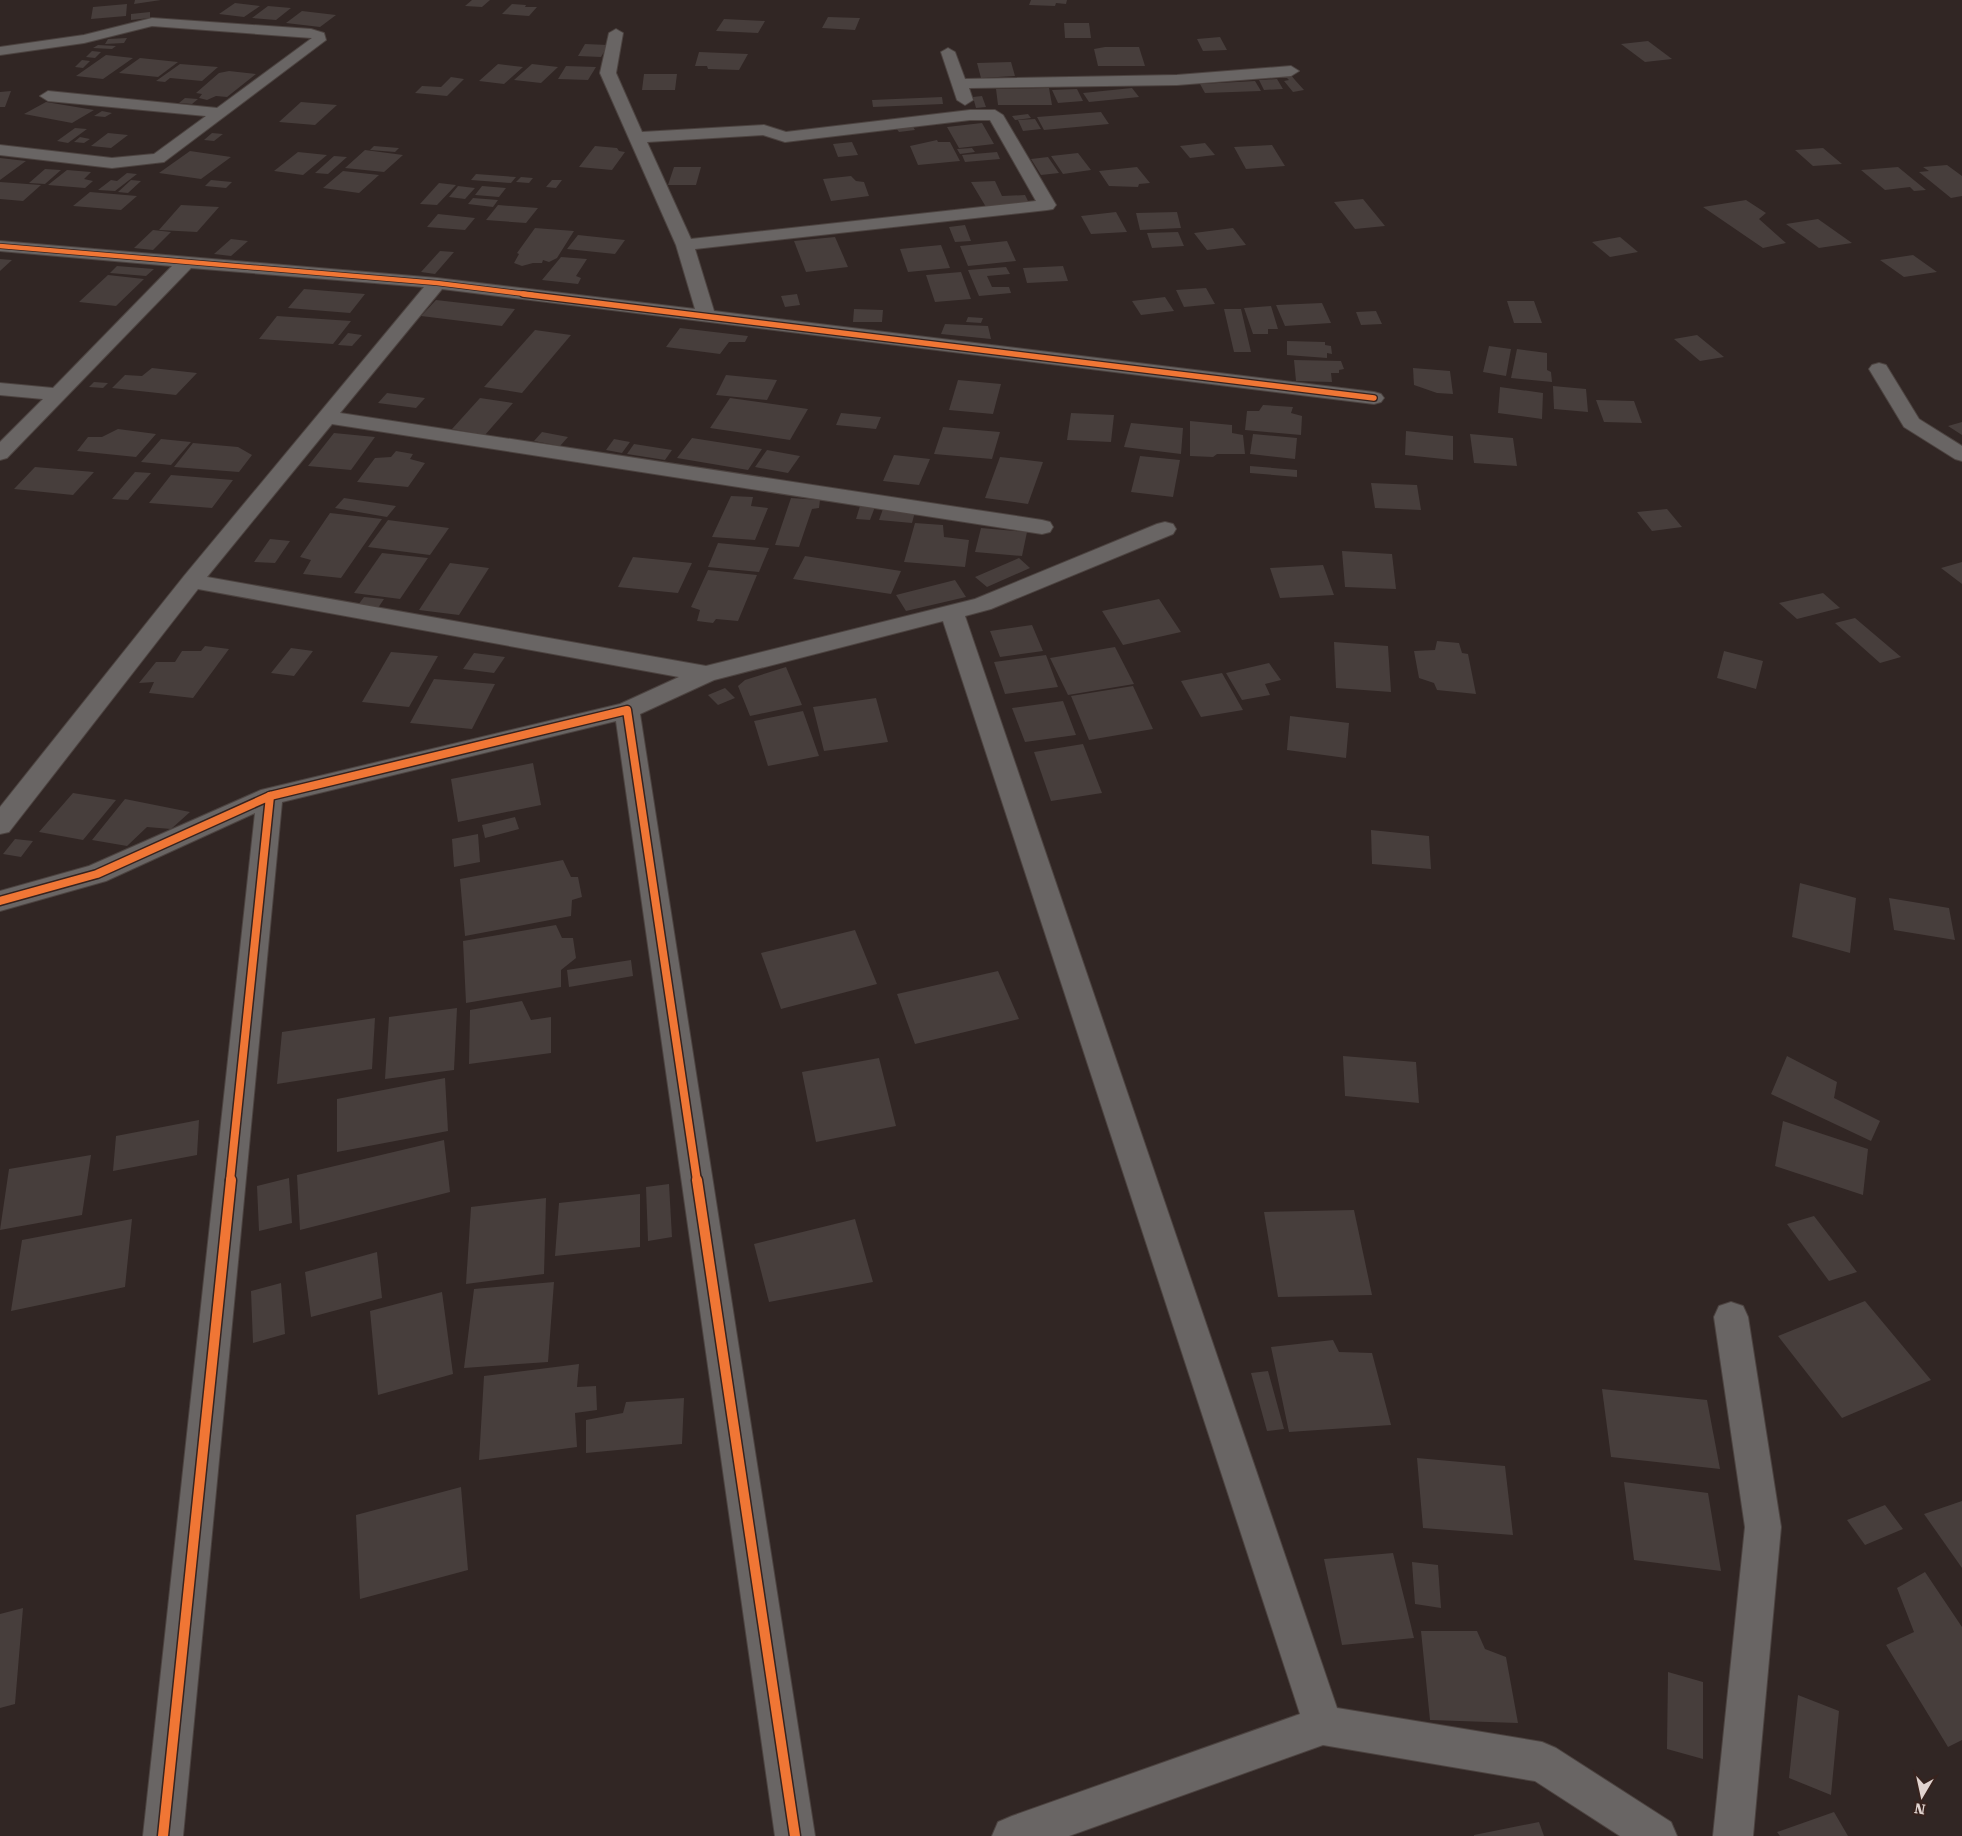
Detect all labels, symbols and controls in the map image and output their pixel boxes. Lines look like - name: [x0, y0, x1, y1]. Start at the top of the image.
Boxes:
- north arrow: [1897, 1771, 1947, 1821]
- text: N: [1913, 1800, 1927, 1818]

